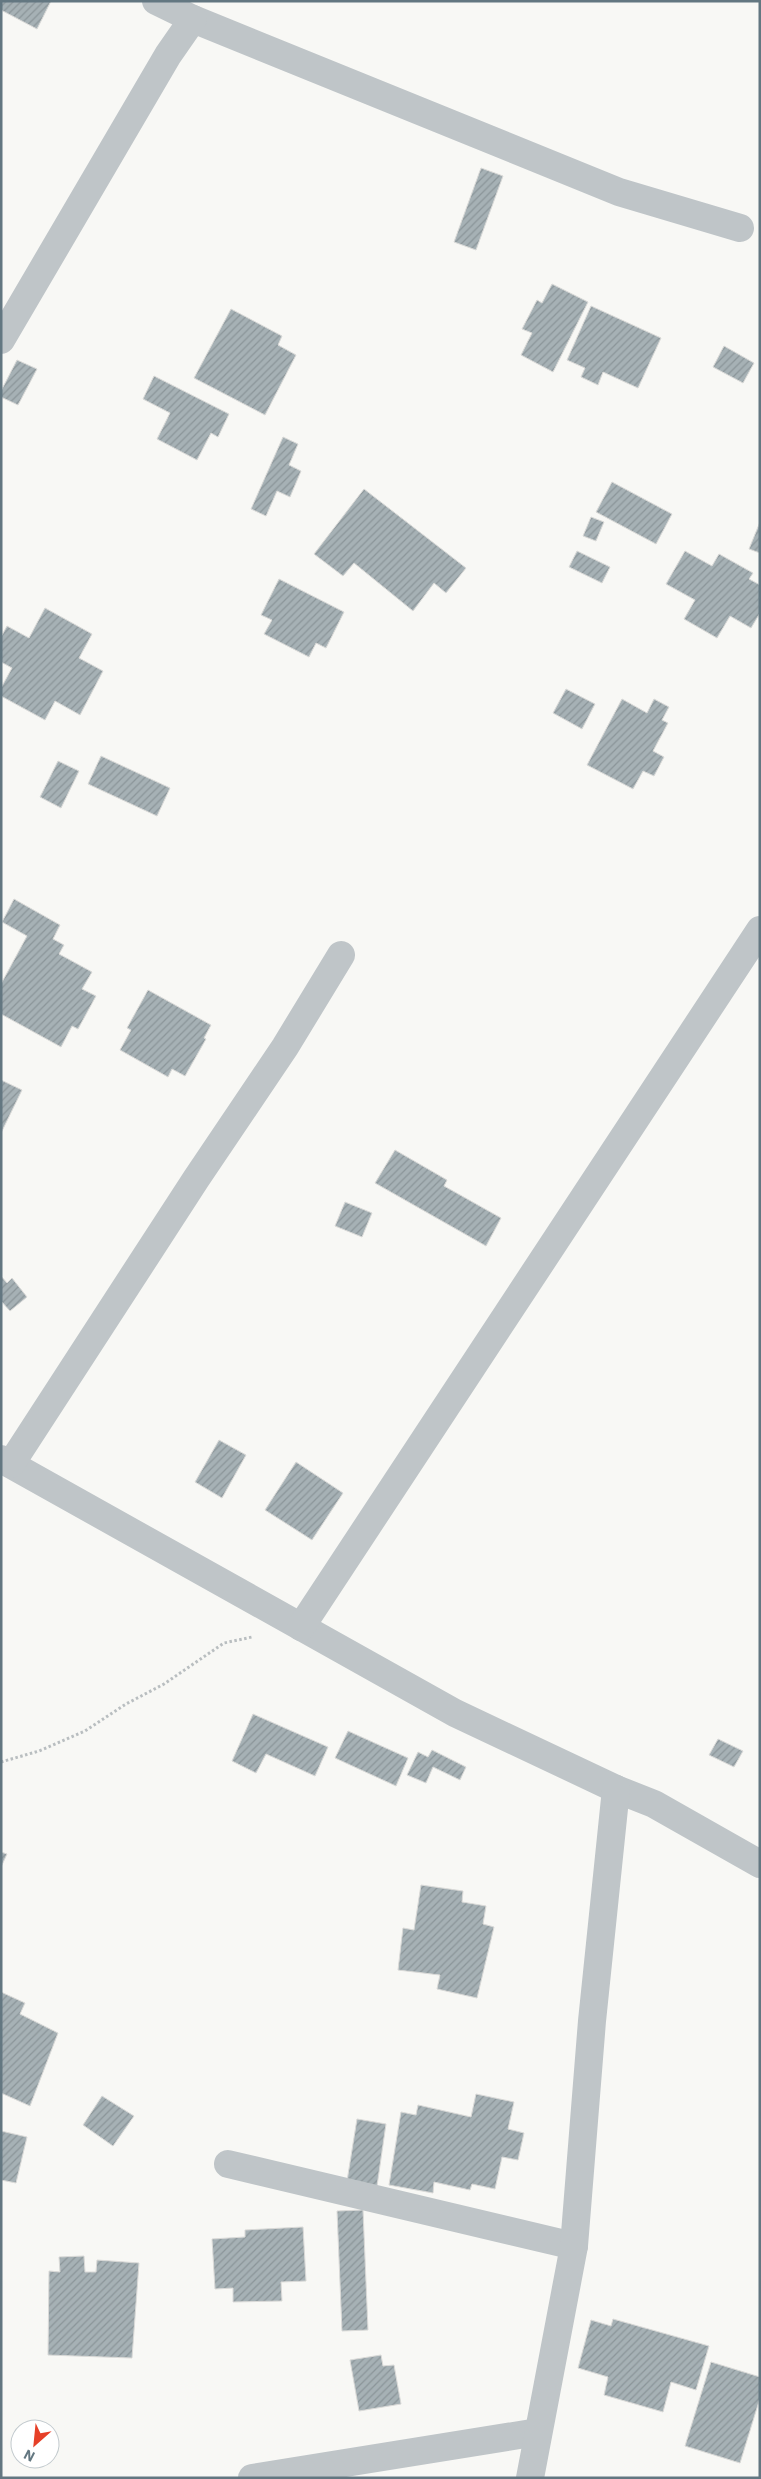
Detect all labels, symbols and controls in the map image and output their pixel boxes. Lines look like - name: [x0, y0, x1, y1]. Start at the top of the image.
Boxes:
- north arrow: [10, 2419, 60, 2469]
- text: N: [20, 2445, 38, 2466]

